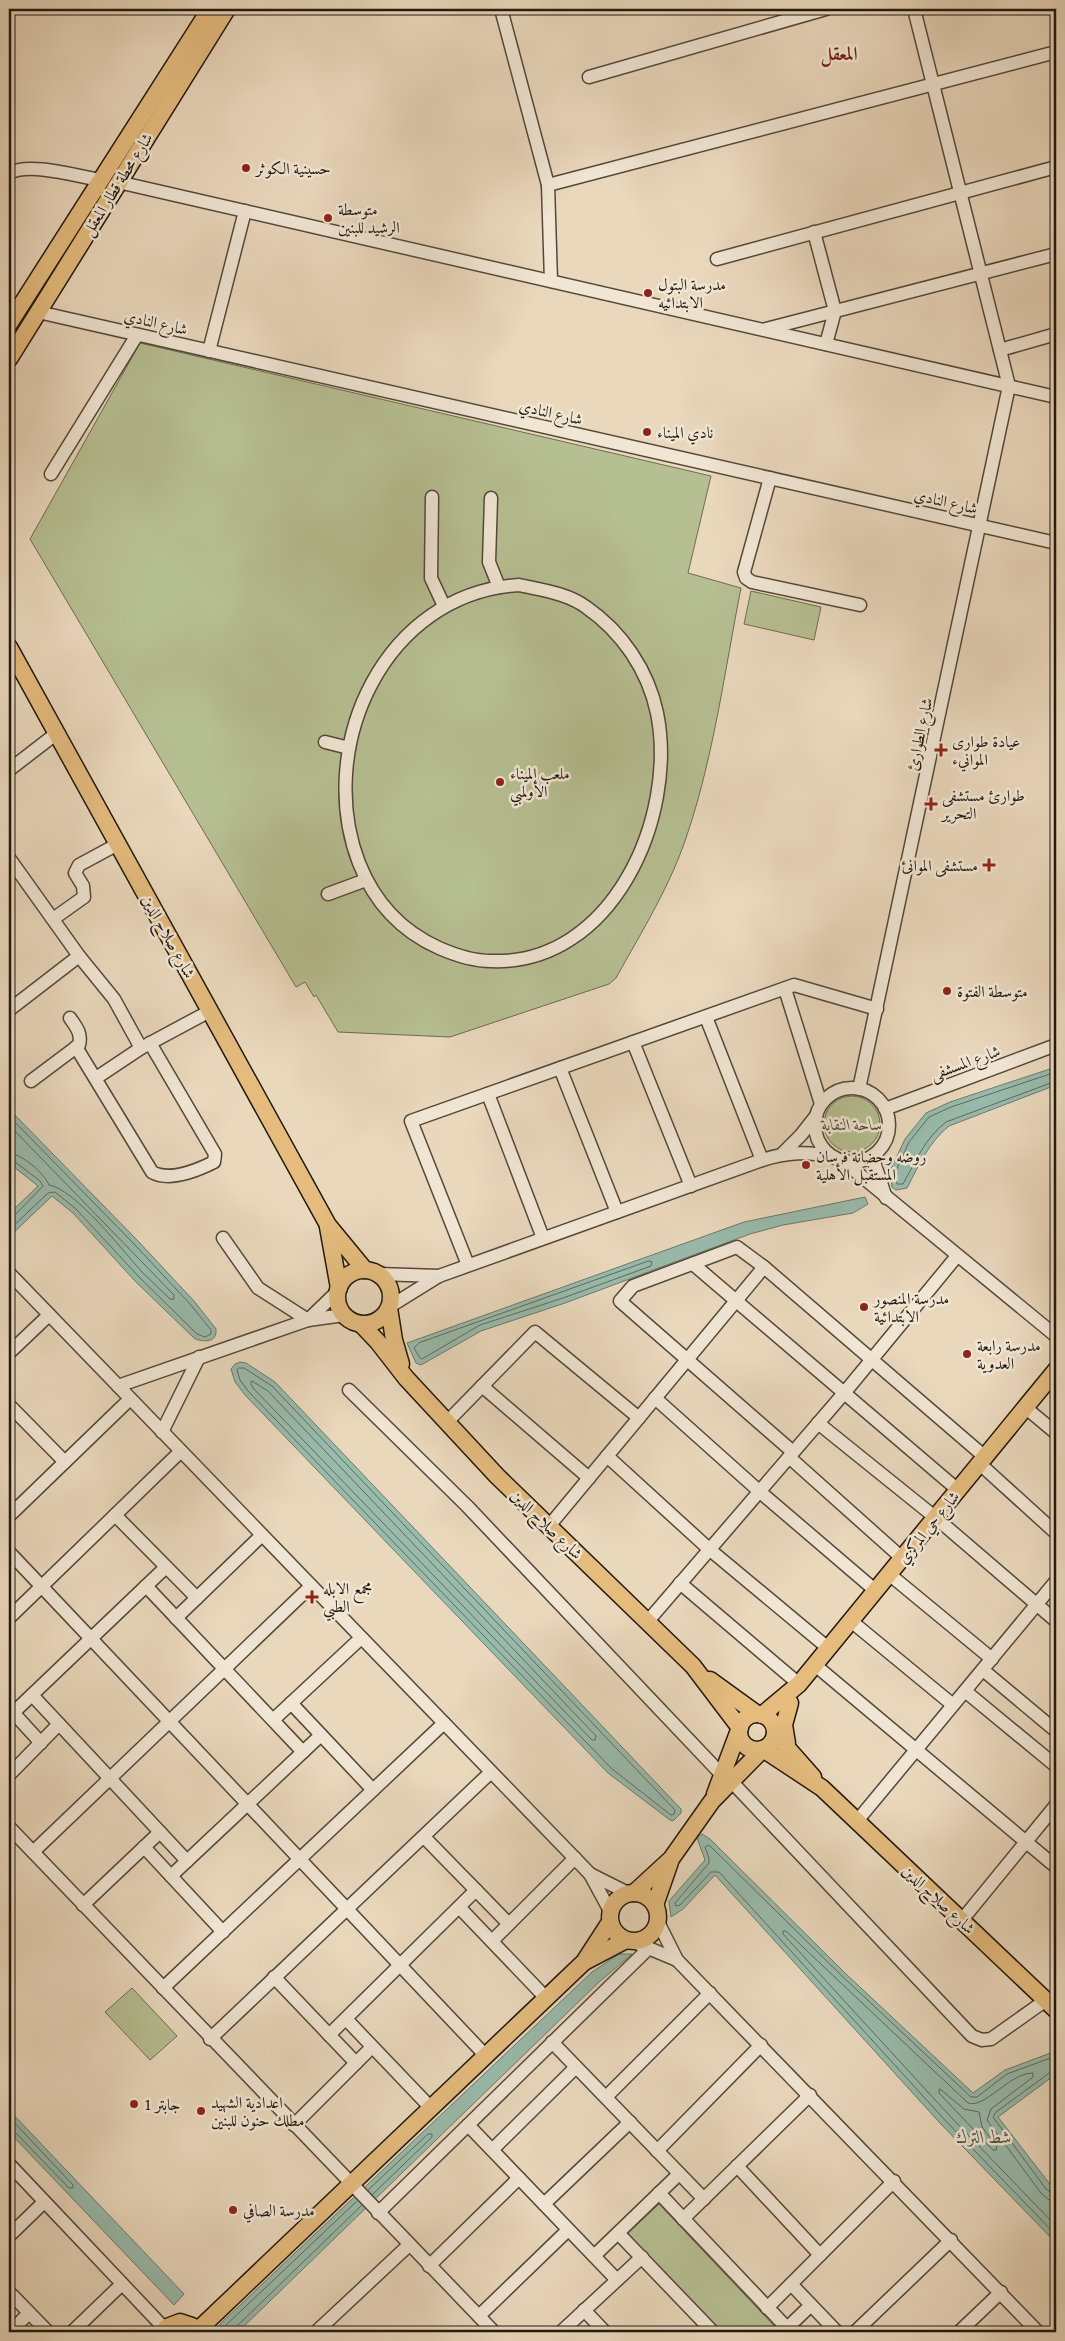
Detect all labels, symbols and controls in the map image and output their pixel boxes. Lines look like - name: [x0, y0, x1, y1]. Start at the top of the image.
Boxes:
- district label: المعقل: [820, 39, 858, 67]
- street label: شارع محطة قطار المعقل: [76, 128, 160, 241]
- place label: حسينية الكوثر: [254, 156, 331, 180]
- marker: حسينية الكوثر: [240, 162, 252, 174]
- place label: متوسطة الرشيد للبنين: [338, 197, 400, 239]
- marker: متوسطة الرشيد للبنين: [322, 212, 334, 224]
- place label: مدرسة البتول الابتدائيه: [658, 272, 726, 314]
- marker: مدرسة البتول الابتدائيه: [642, 287, 654, 299]
- street label: شارع النادي: [121, 303, 190, 343]
- street label: شارع النادي: [516, 393, 585, 433]
- place label: نادي الميناء: [657, 420, 713, 445]
- marker: نادي الميناء: [641, 426, 653, 438]
- street label: شارع النادي: [911, 482, 980, 522]
- street label: شارع الطوارئ: [900, 695, 940, 773]
- place label: عيادة طوارى الموانيء: [952, 729, 1021, 772]
- marker: عيادة طوارى الموانيء: [934, 743, 948, 757]
- place label: ملعب الميناء الأولمبي: [510, 761, 570, 807]
- marker: ملعب الميناء الأولمبي: [494, 776, 506, 788]
- place label: طوارئ مستشفى التحرير: [940, 783, 1025, 825]
- marker: طوارئ مستشفى التحرير: [924, 797, 938, 811]
- place label: مستشفى الموانئ: [902, 853, 978, 877]
- marker: مستشفى الموانئ: [982, 858, 996, 872]
- street label: شارع صلاح الدين: [133, 890, 202, 984]
- place label: متوسطة الفتوة: [957, 979, 1028, 1003]
- marker: متوسطة الفتوة: [941, 985, 953, 997]
- street label: شارع المسشفى: [927, 1038, 1004, 1088]
- park label: ساحة النقابة: [820, 1112, 882, 1136]
- place label: روضه وحضانة فرسان المستقبل الأهلية: [816, 1144, 926, 1186]
- marker: روضه وحضانة فرسان المستقبل الأهلية: [800, 1159, 812, 1171]
- place label: مدرسة المنصور الابتدائية: [872, 1286, 949, 1328]
- marker: مدرسة المنصور الابتدائية: [858, 1301, 870, 1313]
- place label: مدرسة رابعة العدوية: [977, 1333, 1041, 1375]
- marker: مدرسة رابعة العدوية: [961, 1348, 973, 1360]
- street label: شارع صلاح الدين: [503, 1483, 589, 1567]
- street label: شارع حي المركزي: [891, 1485, 967, 1570]
- place label: مجمع الابله الطبي: [323, 1576, 372, 1622]
- marker: مجمع الابله الطبي: [305, 1590, 319, 1604]
- street label: شارع صلاح الدين: [895, 1859, 981, 1942]
- place label: اعدادية الشهيد مطلك حنون للبنين: [211, 2090, 304, 2132]
- place label: جابتر 1: [144, 2092, 180, 2116]
- marker: جابتر 1: [128, 2098, 140, 2110]
- marker: اعدادية الشهيد مطلك حنون للبنين: [195, 2105, 207, 2117]
- water label: شط الترك: [956, 2123, 1012, 2150]
- place label: مدرسة الصافي: [243, 2198, 315, 2223]
- marker: مدرسة الصافي: [227, 2204, 239, 2216]

